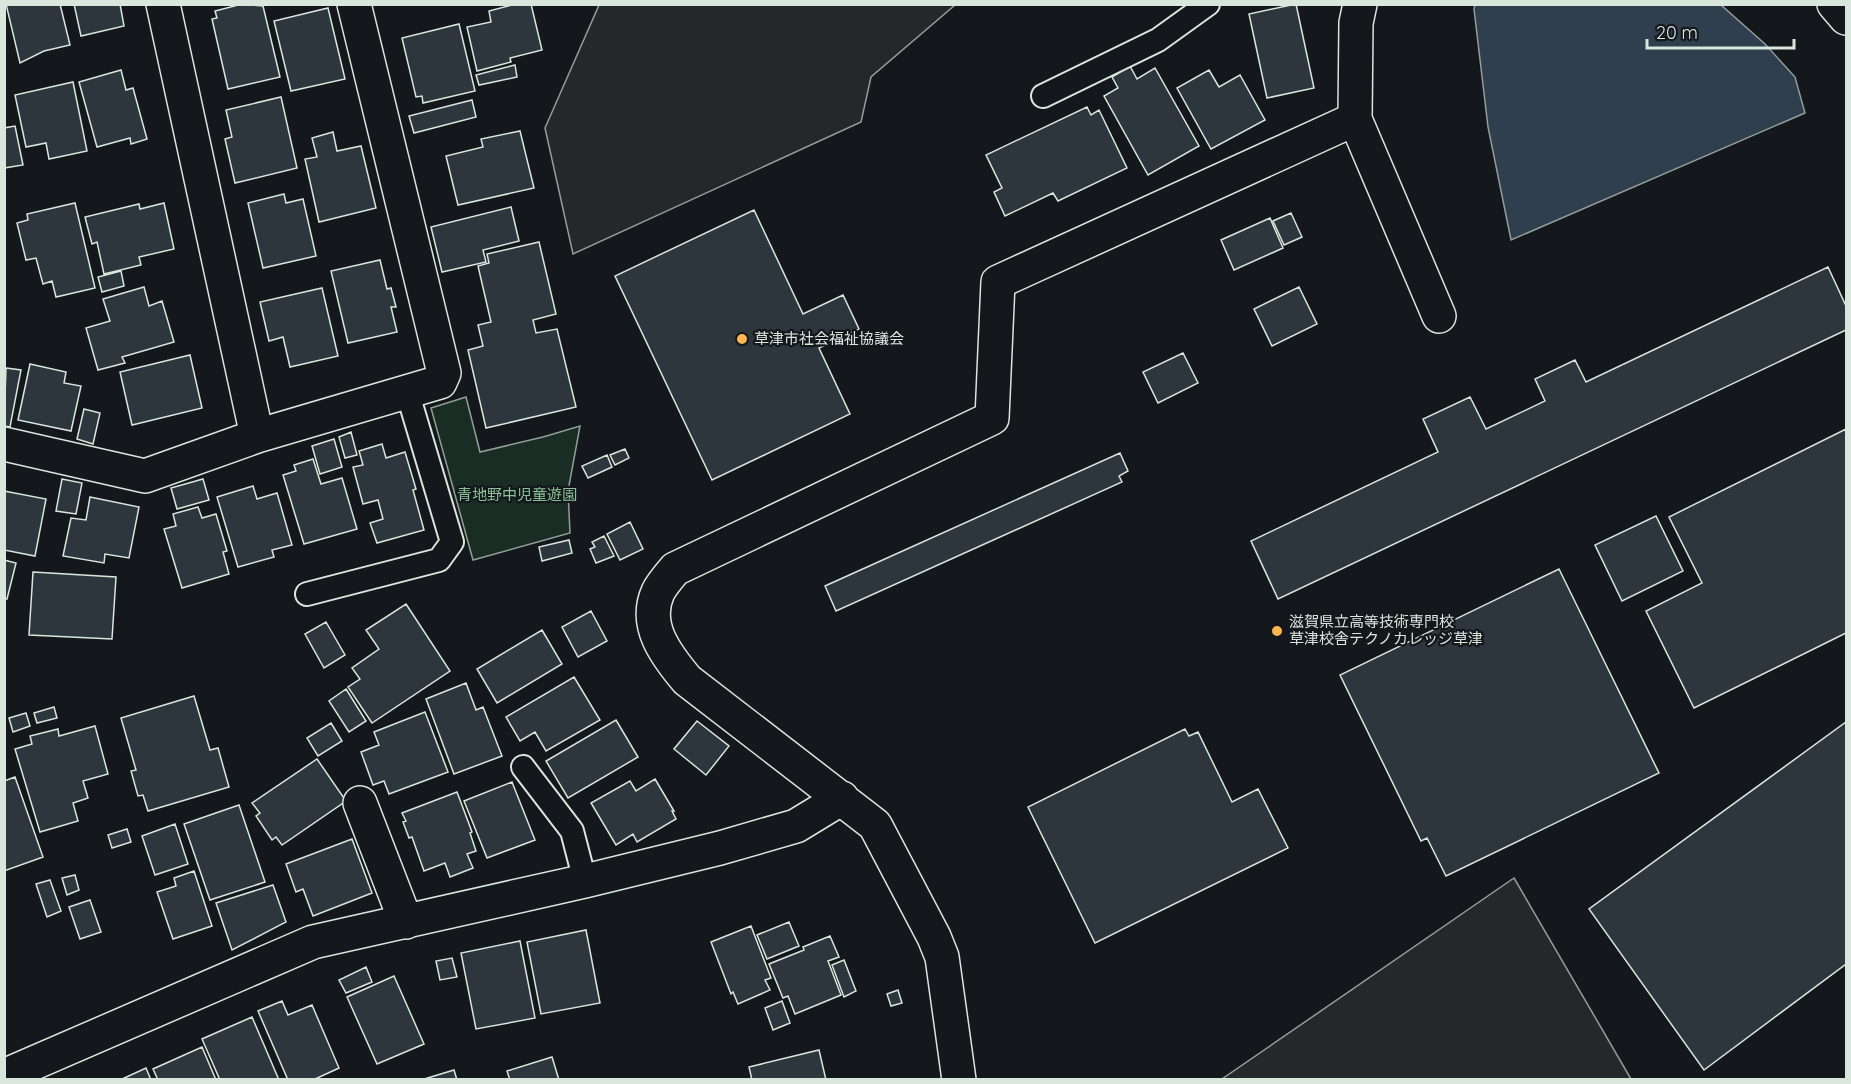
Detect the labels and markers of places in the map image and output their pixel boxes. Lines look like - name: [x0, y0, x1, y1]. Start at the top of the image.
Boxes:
- place label: 草津市社会福祉協議会: [754, 329, 904, 348]
- marker: 草津市社会福祉協議会: [735, 332, 749, 346]
- place label: 滋賀県立高等技術専門校 草津校舎テクノカレッジ草津: [1289, 612, 1483, 648]
- marker: 滋賀県立高等技術専門校 草津校舎テクノカレッジ草津: [1270, 624, 1284, 638]

